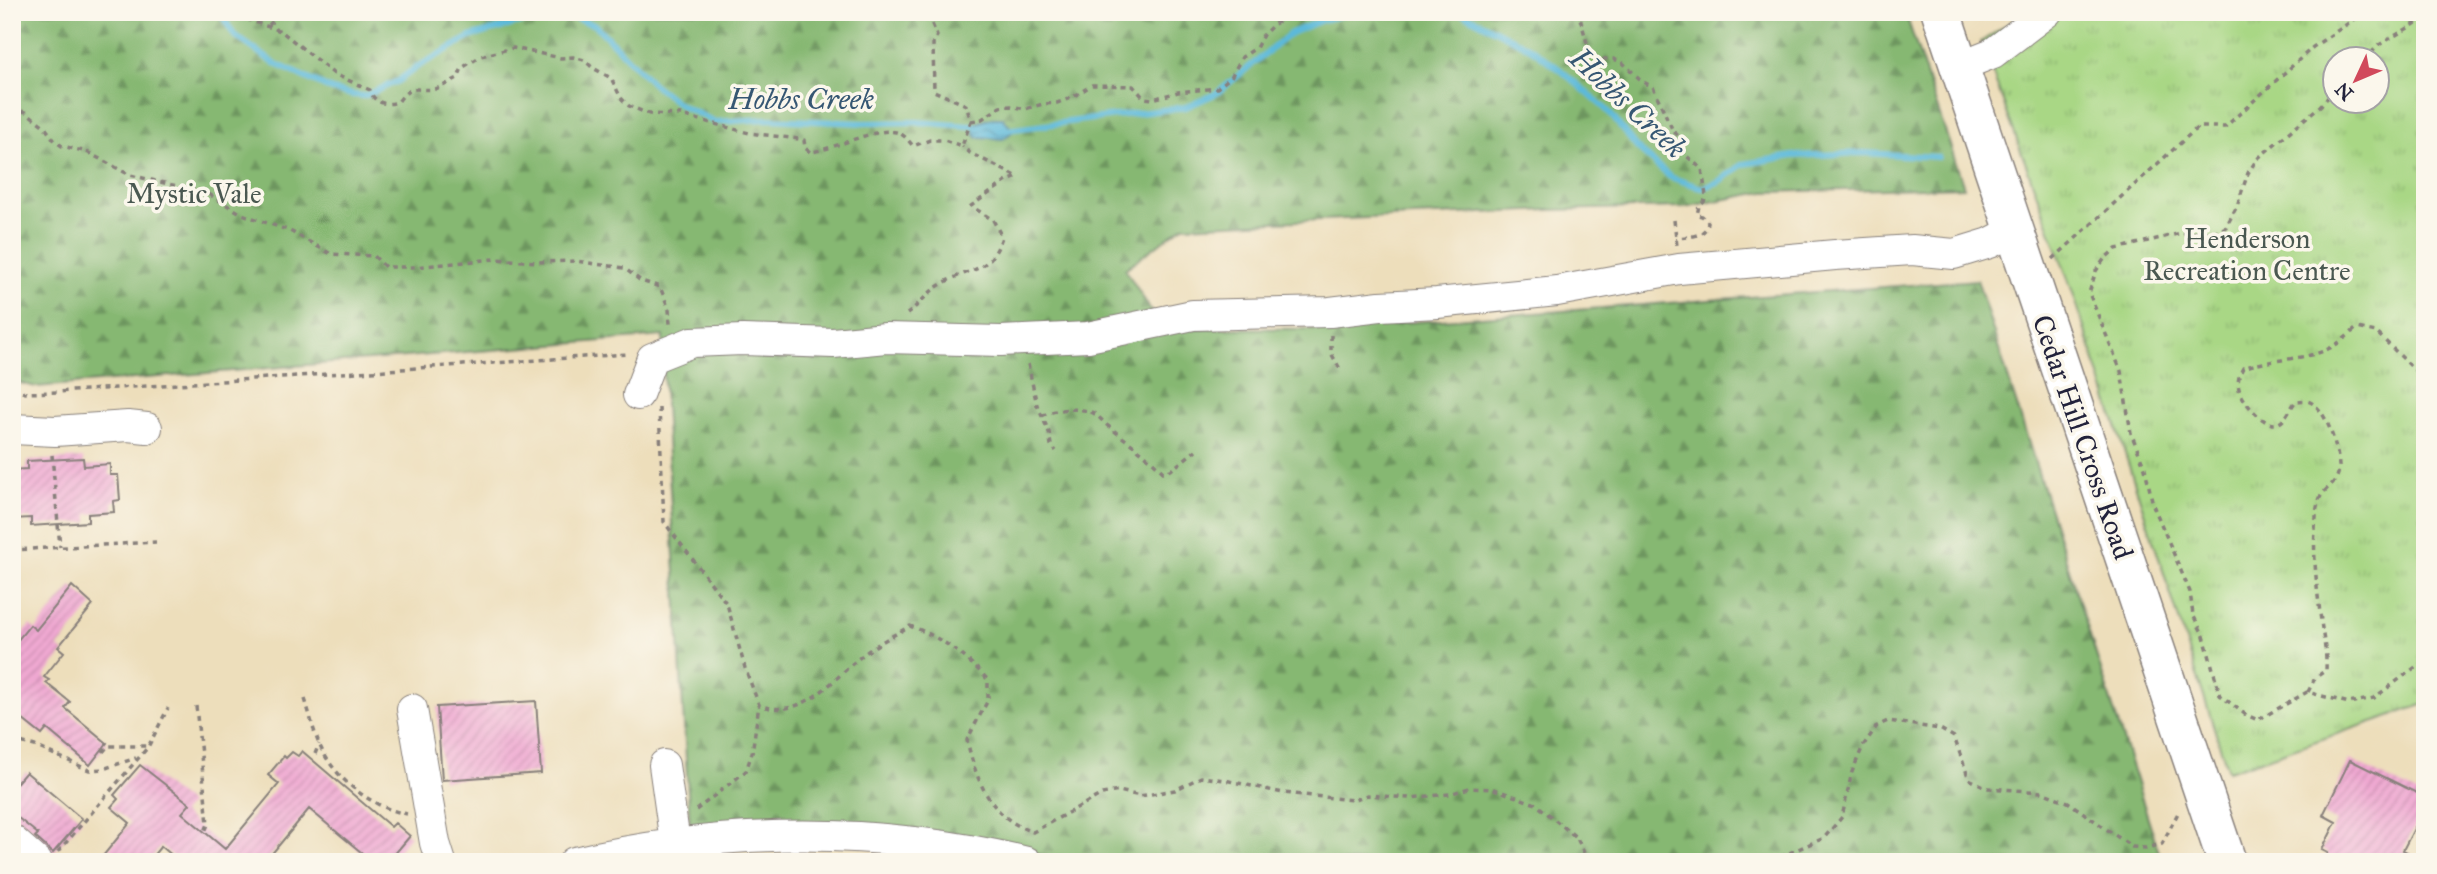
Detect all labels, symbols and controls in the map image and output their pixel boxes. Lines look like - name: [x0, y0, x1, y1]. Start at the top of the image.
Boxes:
- water label: Hobbs Creek: [1562, 39, 1694, 166]
- north arrow: [2322, 46, 2392, 116]
- text: N: [2330, 78, 2358, 105]
- water label: Hobbs Creek: [727, 81, 874, 117]
- park label: Mystic Vale: [126, 176, 262, 211]
- park label: Henderson Recreation Centre: [2143, 221, 2351, 288]
- street label: Cedar Hill Cross Road: [2025, 310, 2141, 564]

